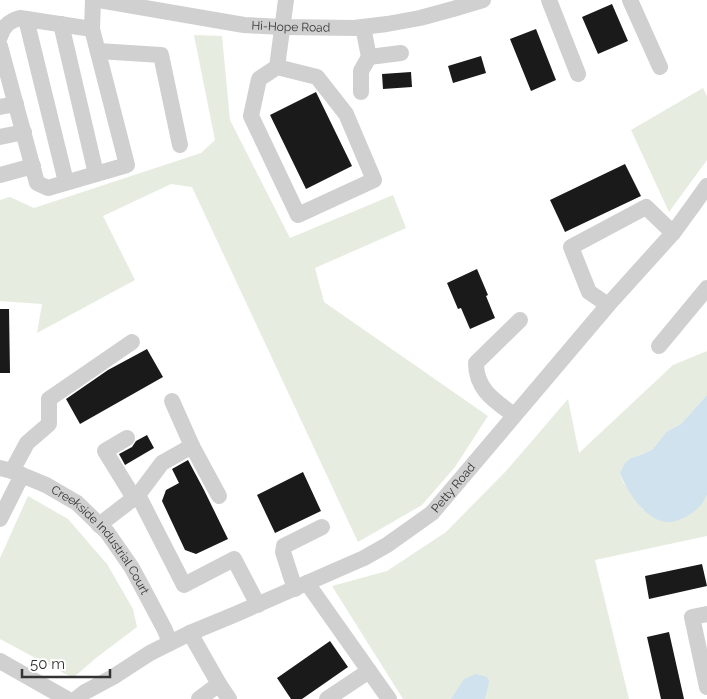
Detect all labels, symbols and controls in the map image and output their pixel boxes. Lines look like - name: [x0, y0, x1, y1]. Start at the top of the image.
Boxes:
- street label: Hi-Hope Road: [251, 18, 330, 35]
- street label: Petty Road: [428, 460, 478, 515]
- street label: Creekside Industrial Court: [49, 483, 152, 597]
- scale bar: [22, 646, 110, 678]
- text: 50 m: [30, 655, 65, 673]

